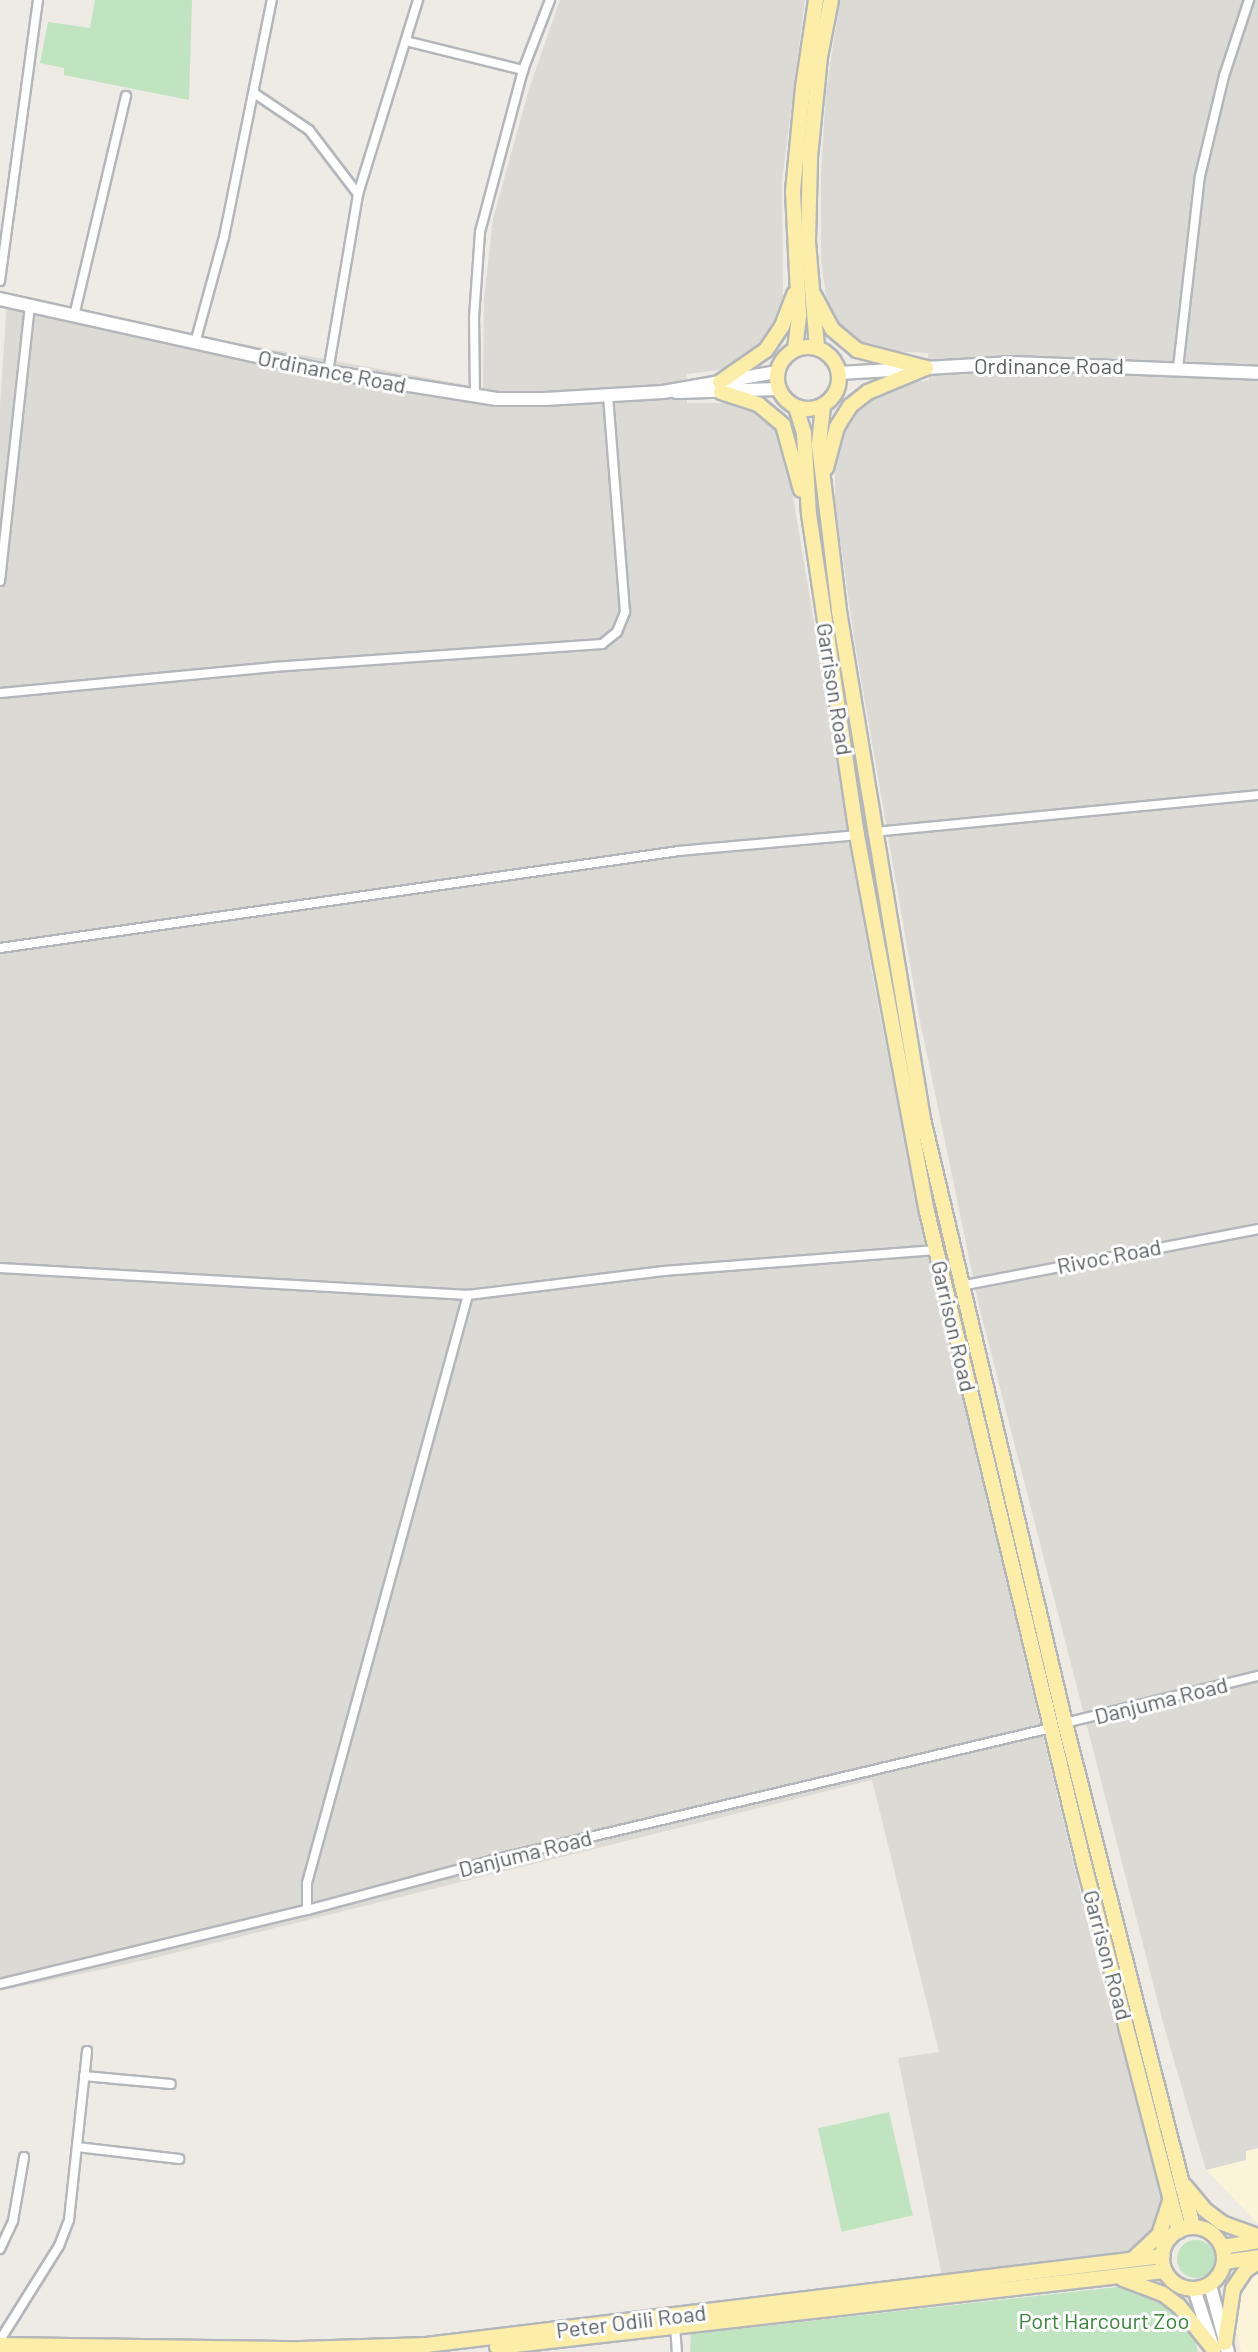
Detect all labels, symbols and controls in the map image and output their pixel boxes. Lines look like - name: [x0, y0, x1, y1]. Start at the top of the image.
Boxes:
- street label: Ordinance Road: [256, 344, 408, 398]
- street label: Ordinance Road: [974, 353, 1124, 379]
- street label: Garrison Road: [812, 621, 858, 757]
- street label: Rivoc Road: [1055, 1233, 1163, 1279]
- street label: Garrison Road: [926, 1258, 982, 1394]
- street label: Danjuma Road: [1092, 1671, 1230, 1729]
- street label: Danjuma Road: [456, 1824, 594, 1882]
- street label: Garrison Road: [1078, 1887, 1138, 2023]
- street label: Peter Odili Road: [554, 2299, 708, 2343]
- park label: Port Harcourt Zoo: [1019, 2308, 1189, 2334]

